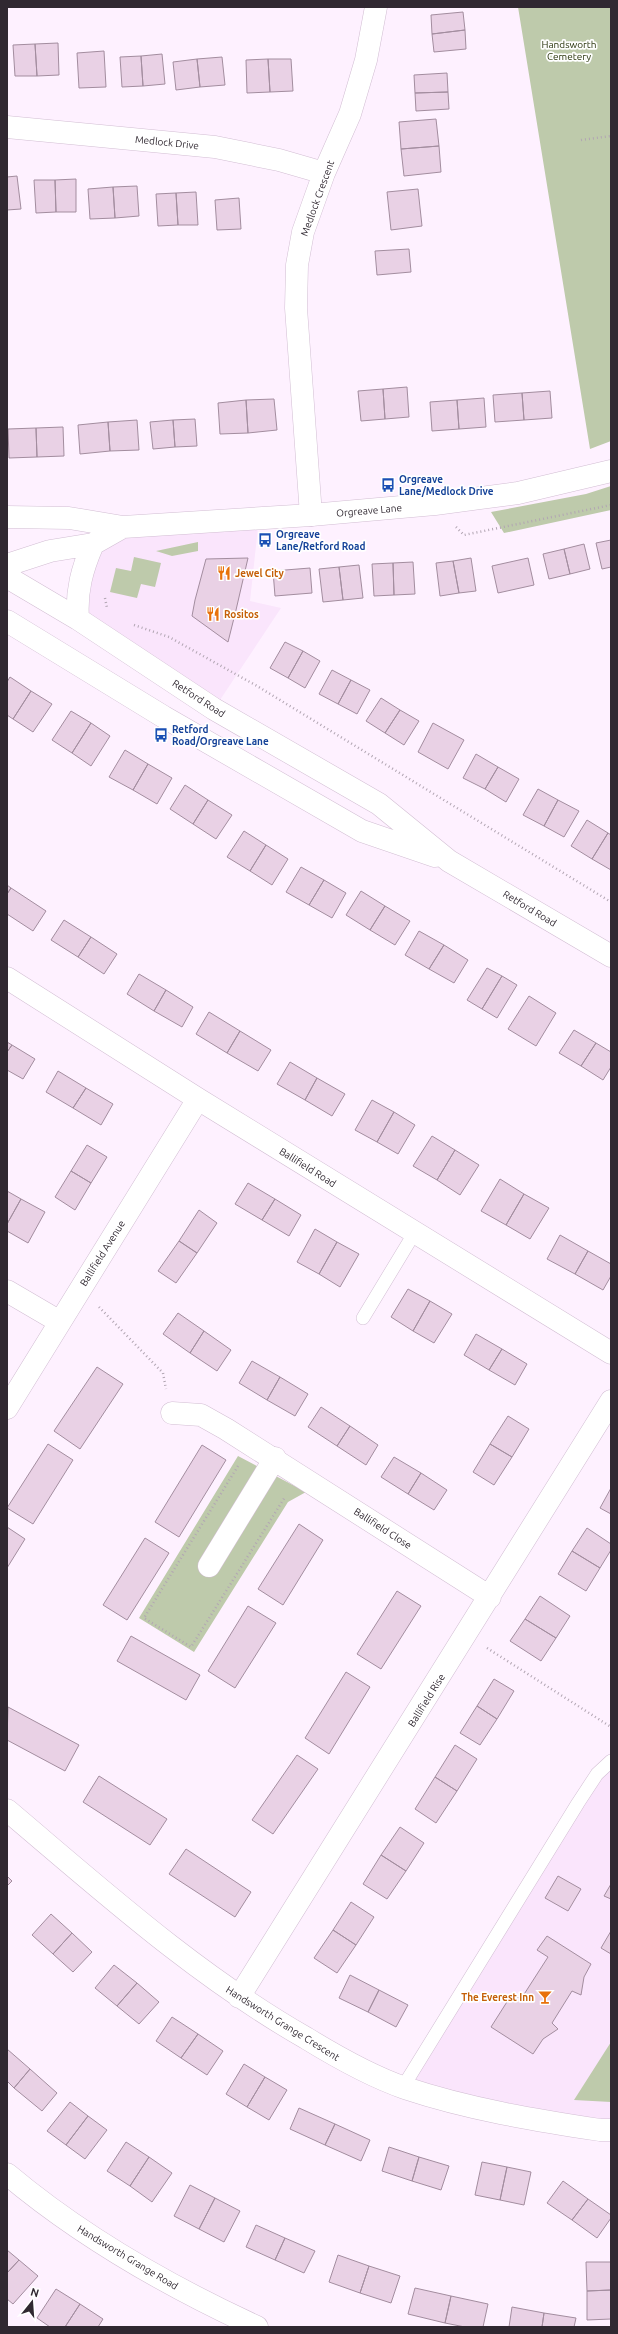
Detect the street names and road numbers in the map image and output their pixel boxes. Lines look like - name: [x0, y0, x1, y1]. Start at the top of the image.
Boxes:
- street label: Medlock Drive: [134, 134, 199, 151]
- street label: Medlock Crescent: [299, 159, 336, 238]
- street label: Orgreave Lane: [336, 502, 402, 519]
- street label: Retford Road: [170, 677, 227, 720]
- street label: Retford Road: [501, 888, 559, 929]
- street label: Ballifield Road: [277, 1146, 338, 1189]
- street label: Ballifield Avenue: [78, 1218, 127, 1288]
- street label: Ballifield Close: [352, 1506, 413, 1551]
- street label: Ballifield Rise: [406, 1672, 447, 1729]
- street label: Handsworth Grange Crescent: [224, 1984, 342, 2063]
- street label: Handsworth Grange Road: [76, 2223, 180, 2292]

